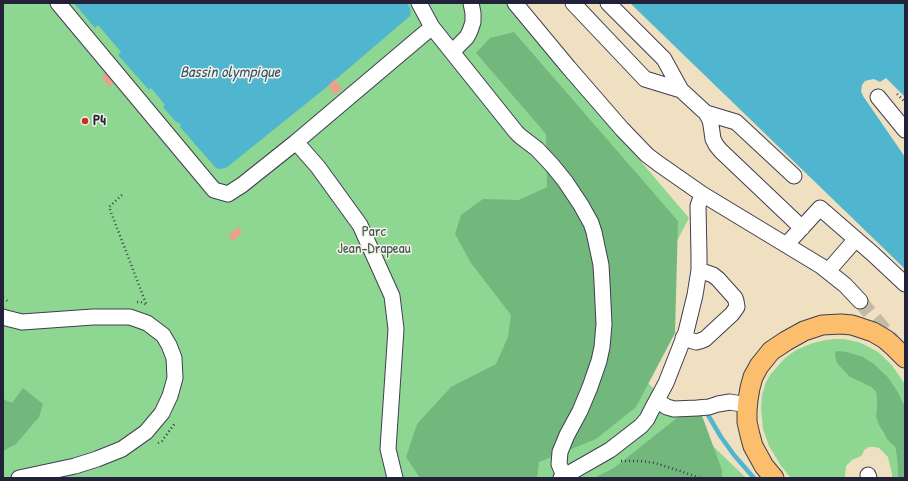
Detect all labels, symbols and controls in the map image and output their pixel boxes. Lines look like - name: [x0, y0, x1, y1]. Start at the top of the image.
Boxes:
- water label: Bassin olympique: [180, 63, 280, 83]
- place label: P4: [93, 112, 106, 130]
- marker: P4: [80, 116, 90, 126]
- park label: Parc Jean-Drapeau: [337, 223, 411, 258]

